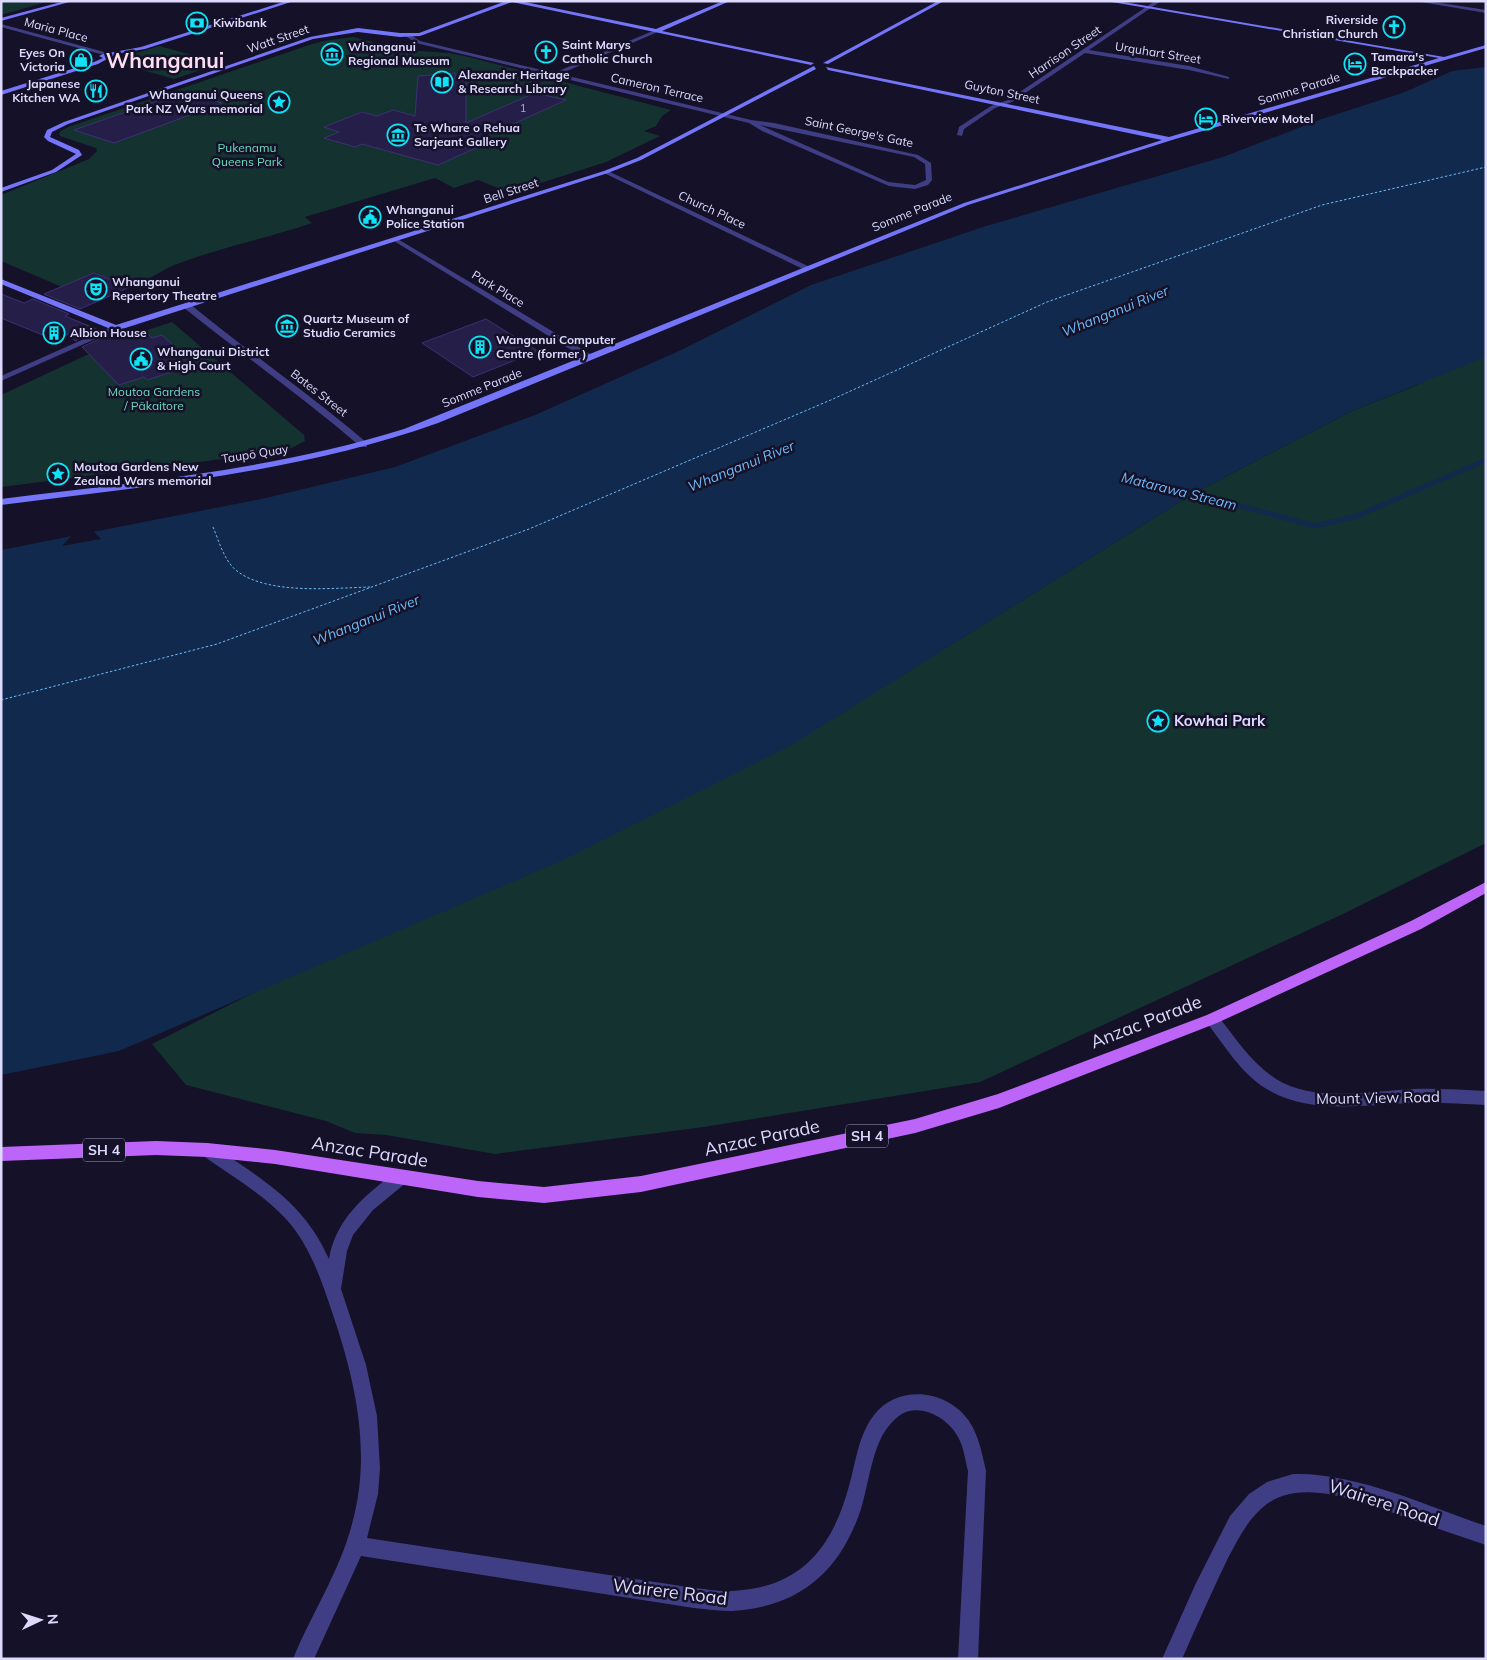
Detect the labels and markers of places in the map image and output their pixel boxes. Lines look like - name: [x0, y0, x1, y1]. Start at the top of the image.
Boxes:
- bank icon: Kiwibank: [185, 11, 209, 35]
- place label: Riverside Christian Church: [1283, 12, 1378, 41]
- place label: Kiwibank: [213, 15, 267, 30]
- church icon: Riverside Christian Church: [1382, 15, 1406, 39]
- place label: Saint Marys Catholic Church: [562, 37, 652, 66]
- place label: Whanganui Regional Museum: [348, 39, 450, 68]
- church icon: Saint Marys Catholic Church: [534, 40, 558, 64]
- museum icon: Whanganui Regional Museum: [320, 42, 344, 66]
- place label: Eyes On Victoria: [19, 45, 65, 74]
- shop icon: Eyes On Victoria: [69, 48, 93, 72]
- place label: Tamara's Backpacker: [1371, 49, 1438, 78]
- hotel icon: Tamara's Backpacker: [1343, 52, 1367, 76]
- place label: Alexander Heritage & Research Library: [458, 67, 570, 96]
- library icon: Alexander Heritage & Research Library: [430, 70, 454, 94]
- place label: Japanese Kitchen WA: [12, 76, 80, 105]
- restaurant icon: Japanese Kitchen WA: [84, 79, 108, 103]
- place label: Whanganui Queens Park NZ Wars memorial: [126, 87, 263, 116]
- place icon: Whanganui Queens Park NZ Wars memorial: [267, 90, 291, 114]
- hotel icon: Riverview Motel: [1194, 107, 1218, 131]
- place label: Riverview Motel: [1222, 111, 1313, 126]
- place label: Te Whare o Rehua Sarjeant Gallery: [414, 120, 520, 149]
- museum icon: Te Whare o Rehua Sarjeant Gallery: [386, 123, 410, 147]
- place label: Whanganui Police Station: [386, 202, 465, 231]
- public building icon: Whanganui Police Station: [358, 205, 382, 229]
- place label: Whanganui Repertory Theatre: [112, 274, 217, 303]
- theatre icon: Whanganui Repertory Theatre: [84, 277, 108, 301]
- place label: Quartz Museum of Studio Ceramics: [303, 311, 410, 340]
- museum icon: Quartz Museum of Studio Ceramics: [275, 314, 299, 338]
- building icon: Albion House: [42, 321, 66, 345]
- place label: Albion House: [70, 325, 147, 340]
- place label: Wanganui Computer Centre (former ): [496, 332, 615, 361]
- building icon: Wanganui Computer Centre (former ): [468, 335, 492, 359]
- place label: Whanganui District & High Court: [157, 344, 270, 373]
- public building icon: Whanganui District & High Court: [129, 347, 153, 371]
- place label: Moutoa Gardens New Zealand Wars memorial: [74, 459, 211, 488]
- place icon: Moutoa Gardens New Zealand Wars memorial: [46, 462, 70, 486]
- place icon: Kowhai Park: [1146, 709, 1170, 733]
- place label: Kowhai Park: [1174, 711, 1266, 730]

